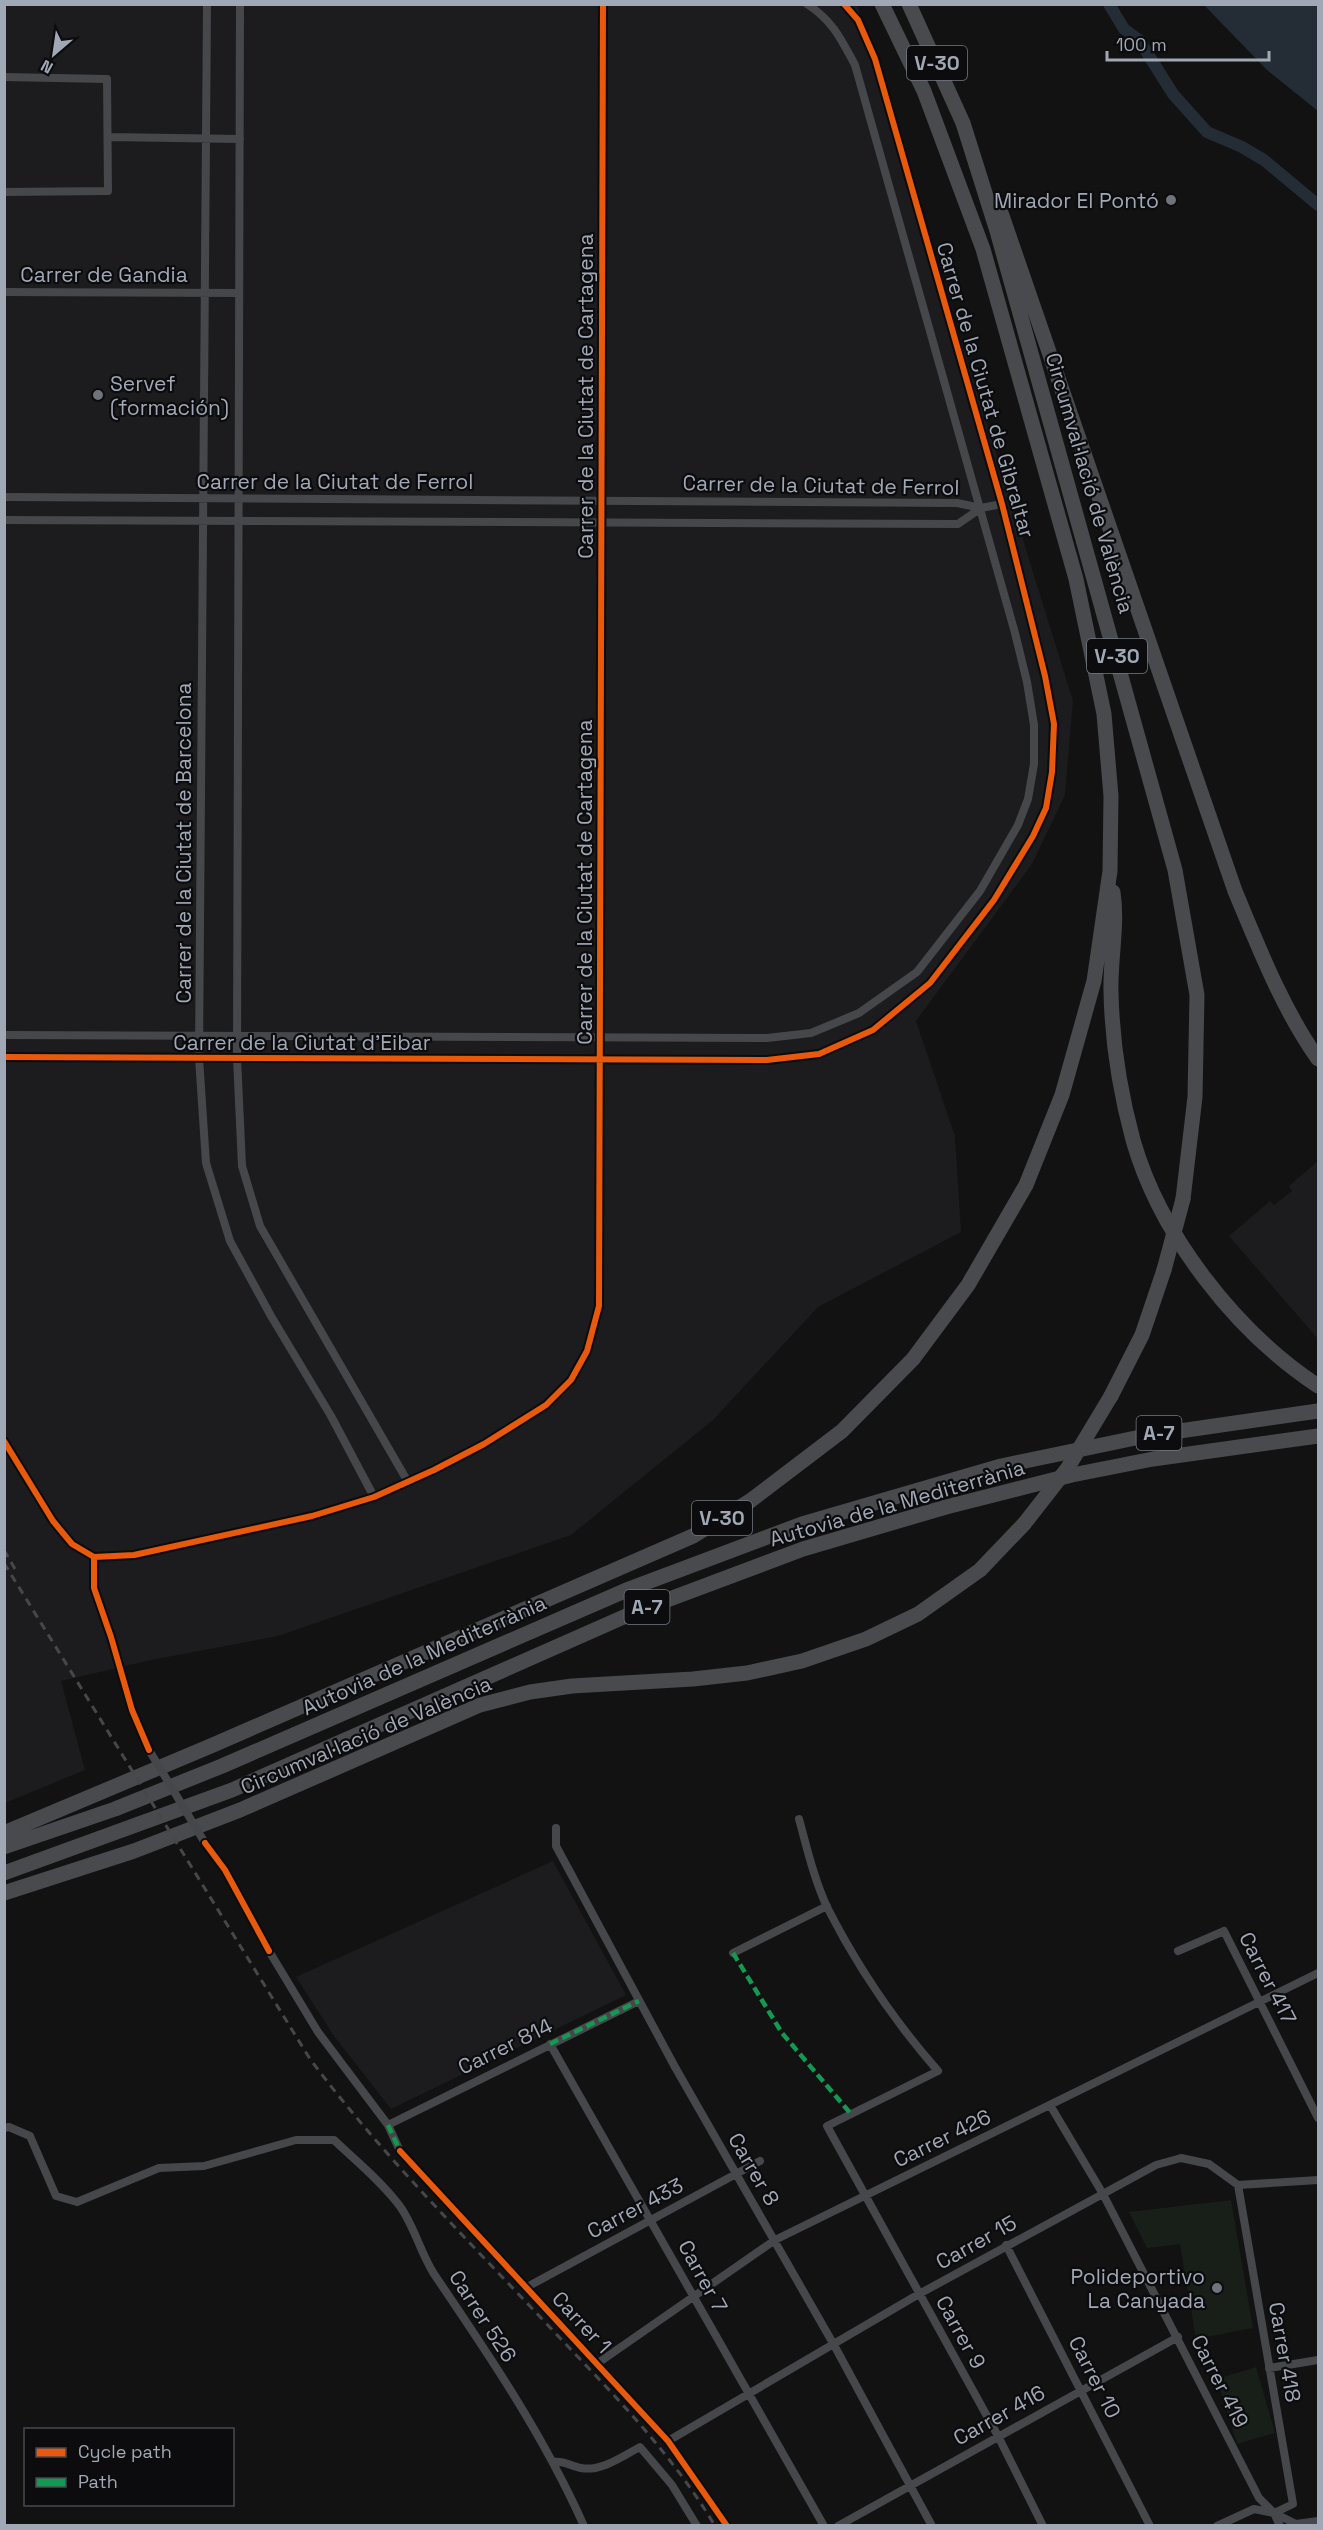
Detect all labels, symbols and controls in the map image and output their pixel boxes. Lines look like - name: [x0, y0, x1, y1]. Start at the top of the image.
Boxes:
- north arrow: [24, 24, 84, 84]
- scale bar: [1107, 24, 1269, 62]
- text: 100 m: [1116, 33, 1167, 56]
- road number: V-30: [907, 46, 967, 80]
- text: N: [37, 55, 57, 78]
- place label: Mirador El Pontó: [994, 187, 1159, 214]
- marker: Mirador El Pontó: [1164, 193, 1178, 207]
- street label: Carrer de la Ciutat de Cartagena: [572, 233, 599, 559]
- street label: Carrer de la Ciutat de Gibraltar: [931, 239, 1041, 541]
- street label: Carrer de Gandia: [20, 261, 188, 288]
- street label: Circumval·lació de València: [1040, 349, 1140, 617]
- place label: Servef (formación): [110, 370, 229, 421]
- marker: Servef (formación): [91, 388, 105, 402]
- street label: Carrer de la Ciutat de Ferrol: [197, 468, 473, 495]
- street label: Carrer de la Ciutat de Ferrol: [682, 469, 960, 501]
- road number: V-30: [1087, 639, 1147, 673]
- street label: Carrer de la Ciutat de Barcelona: [170, 682, 197, 1004]
- street label: Carrer de la Ciutat de Cartagena: [571, 719, 598, 1045]
- street label: Carrer de la Ciutat d'Eibar: [173, 1029, 431, 1056]
- road number: A-7: [1136, 1416, 1182, 1450]
- street label: Autovia de la Mediterrània: [766, 1454, 1028, 1552]
- road number: V-30: [692, 1501, 752, 1535]
- street label: Autovia de la Mediterrània: [298, 1589, 550, 1721]
- road number: A-7: [624, 1590, 670, 1624]
- street label: Circumval·lació de València: [236, 1670, 496, 1800]
- street label: Carrer 417: [1233, 1927, 1303, 2029]
- street label: Carrer 814: [453, 2012, 557, 2080]
- street label: Carrer 426: [889, 2103, 995, 2173]
- street label: Carrer 8: [722, 2128, 786, 2210]
- street label: Carrer 433: [582, 2171, 688, 2245]
- street label: Carrer 15: [931, 2209, 1021, 2275]
- street label: Carrer 7: [672, 2235, 734, 2317]
- place label: Polideportivo La Canyada: [1070, 2263, 1205, 2314]
- street label: Carrer 526: [443, 2265, 523, 2367]
- marker: Polideportivo La Canyada: [1210, 2281, 1224, 2295]
- street label: Carrer 1: [546, 2285, 618, 2359]
- street label: Carrer 9: [930, 2291, 992, 2373]
- street label: Carrer 418: [1263, 2300, 1307, 2404]
- street label: Carrer 419: [1185, 2330, 1255, 2432]
- street label: Carrer 10: [1063, 2331, 1127, 2423]
- street label: Carrer 416: [948, 2379, 1050, 2451]
- legend: [24, 2428, 234, 2506]
- text: Cycle path: [78, 2440, 172, 2463]
- text: Path: [78, 2470, 118, 2493]

